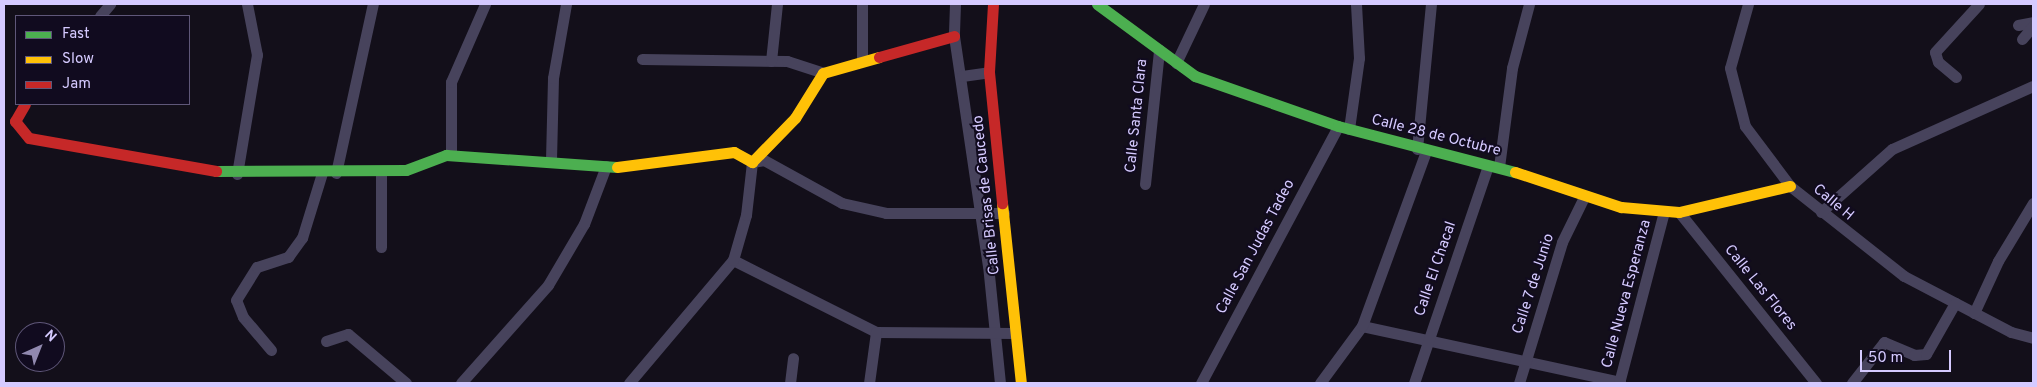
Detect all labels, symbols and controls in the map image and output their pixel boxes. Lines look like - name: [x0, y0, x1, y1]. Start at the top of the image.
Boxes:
- legend: [15, 15, 190, 105]
- text: Fast: [62, 25, 90, 44]
- text: Slow: [62, 50, 94, 69]
- street label: Calle Santa Clara: [1122, 58, 1152, 174]
- text: Jam: [62, 75, 91, 94]
- street label: Calle 28 de Octubre: [1369, 111, 1503, 161]
- street label: Calle Brisas de Caucedo: [970, 114, 1004, 276]
- street label: Calle San Judas Tadeo: [1213, 176, 1299, 318]
- street label: Calle H: [1809, 181, 1857, 225]
- street label: Calle Nueva Esperanza: [1599, 218, 1655, 370]
- street label: Calle El Chacal: [1411, 219, 1461, 319]
- street label: Calle 7 de Junio: [1509, 231, 1559, 337]
- street label: Calle Las Flores: [1720, 242, 1800, 334]
- north arrow: [15, 322, 65, 372]
- text: N: [41, 327, 60, 346]
- scale bar: [1862, 340, 1953, 372]
- text: 50 m: [1868, 349, 1903, 368]

